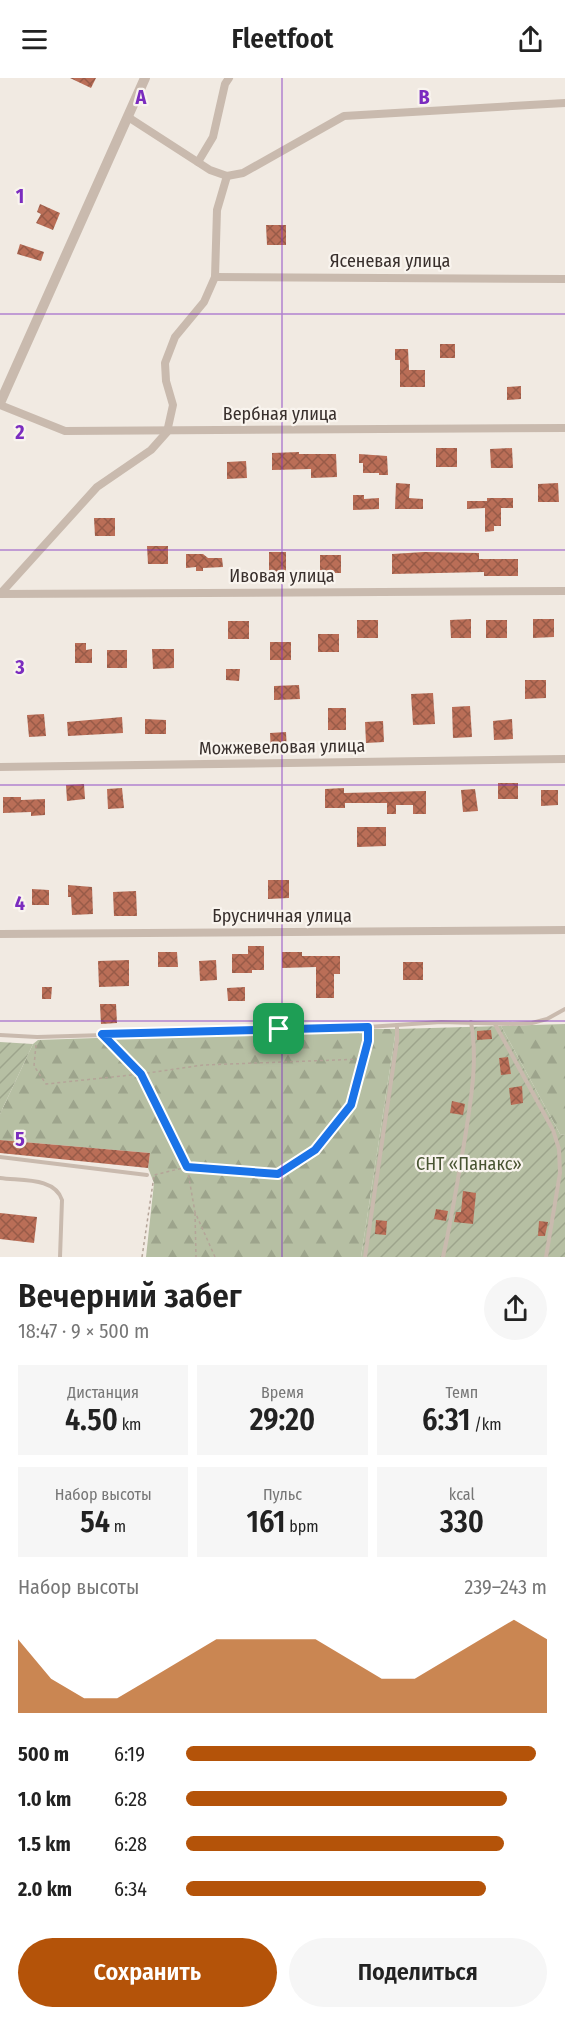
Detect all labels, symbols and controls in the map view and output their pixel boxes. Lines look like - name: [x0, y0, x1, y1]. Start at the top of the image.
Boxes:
- icon: menu: [18, 23, 51, 56]
- text: Fleetfoot: [231, 23, 334, 55]
- icon: share: [514, 23, 547, 56]
- text: A: [135, 85, 148, 109]
- text: B: [418, 85, 430, 109]
- text: 1: [16, 184, 24, 208]
- street label: Ясеневая улица: [330, 250, 450, 272]
- street label: Вербная улица: [223, 403, 337, 425]
- text: 2: [14, 420, 25, 444]
- street label: Ивовая улица: [229, 565, 335, 587]
- text: 3: [14, 655, 25, 679]
- street label: Можжевеловая улица: [199, 735, 365, 759]
- text: 4: [15, 891, 25, 915]
- street label: Брусничная улица: [212, 905, 352, 927]
- pin: [253, 1003, 304, 1054]
- icon: arrive: [262, 1012, 295, 1045]
- text: 5: [15, 1127, 25, 1151]
- park label: СНТ «Панакс»: [416, 1153, 522, 1175]
- text: Вечерний забег: [18, 1276, 242, 1316]
- button: share: [484, 1277, 547, 1340]
- text: 18:47 · 9 × 500 m: [18, 1319, 149, 1343]
- text: Дистанция: [67, 1383, 139, 1402]
- text: Время: [261, 1383, 304, 1402]
- text: Темп: [446, 1383, 478, 1402]
- text: 4.50: [65, 1402, 118, 1438]
- text: 29:20: [250, 1402, 315, 1438]
- text: 6:31: [422, 1402, 471, 1438]
- text: km: [118, 1415, 141, 1434]
- text: /km: [471, 1415, 502, 1434]
- text: Набор высоты: [55, 1485, 152, 1504]
- text: Пульс: [263, 1485, 302, 1504]
- text: kcal: [449, 1485, 475, 1504]
- text: 54: [80, 1504, 110, 1540]
- text: 161: [246, 1504, 285, 1540]
- text: 330: [440, 1504, 484, 1540]
- text: m: [110, 1517, 126, 1536]
- text: bpm: [285, 1517, 319, 1536]
- text: Набор высоты: [18, 1575, 139, 1599]
- text: 239–243 m: [465, 1575, 547, 1599]
- text: 500 m: [18, 1742, 69, 1766]
- text: 6:19: [114, 1742, 145, 1766]
- text: 1.0 km: [18, 1787, 71, 1811]
- text: 6:28: [114, 1787, 147, 1811]
- text: 1.5 km: [18, 1832, 71, 1856]
- text: 6:28: [114, 1832, 147, 1856]
- text: 2.0 km: [18, 1877, 72, 1901]
- text: 6:34: [114, 1877, 147, 1901]
- button: Сохранить: [18, 1938, 277, 2007]
- button: Поделиться: [289, 1938, 547, 2007]

